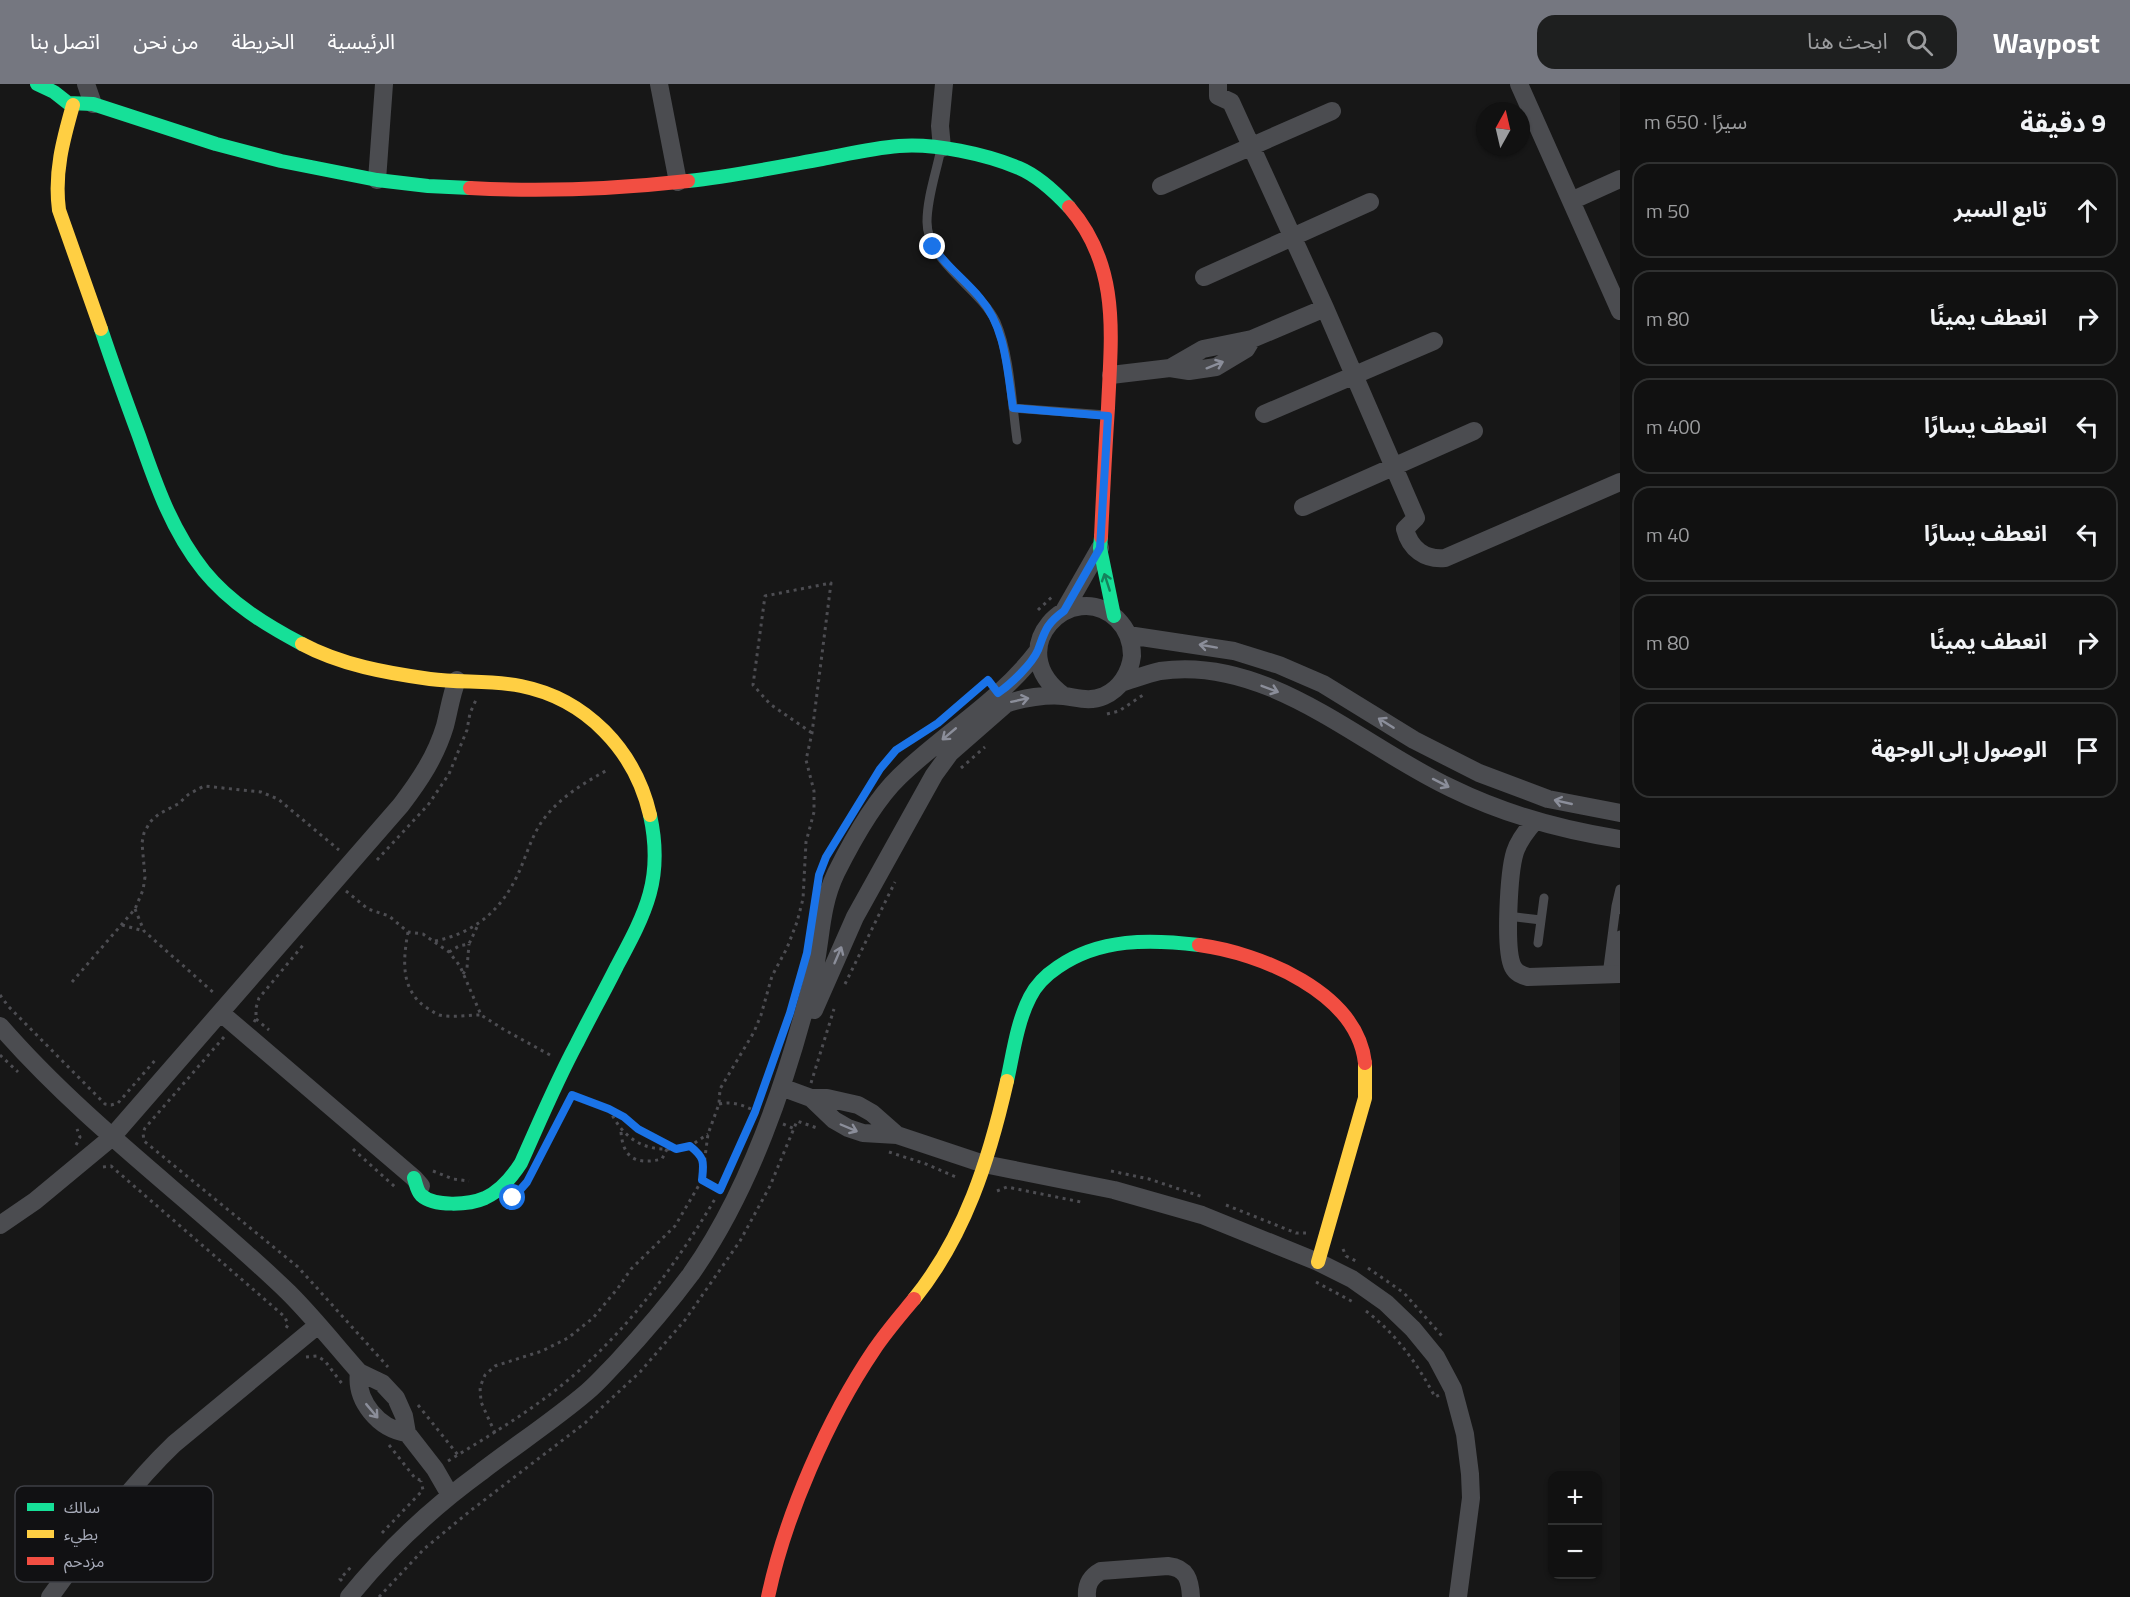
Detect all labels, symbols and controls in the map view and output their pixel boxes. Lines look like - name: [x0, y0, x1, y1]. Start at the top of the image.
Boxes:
- search box: [1537, 15, 1957, 69]
- text: Waypost: [1993, 21, 2100, 64]
- text: ابحث هنا: [1807, 24, 1888, 58]
- text: اتصل بنا: [30, 25, 100, 57]
- text: من نحن: [133, 25, 198, 57]
- text: الخريطة: [231, 25, 294, 57]
- text: الرئيسية: [327, 25, 395, 57]
- icon: search: [1903, 26, 1936, 59]
- north arrow: [1476, 102, 1530, 156]
- text: 9 دقيقة: [2020, 103, 2106, 142]
- text: سيرًا · 650 m: [1644, 106, 1747, 137]
- text: تابع السير: [1954, 192, 2047, 226]
- icon: ahead: [2071, 194, 2104, 227]
- text: 50 m: [1646, 195, 1690, 226]
- route end: [919, 233, 945, 259]
- text: انعطف يمينًا: [1930, 300, 2047, 334]
- icon: right: [2071, 302, 2104, 335]
- text: 80 m: [1646, 303, 1690, 334]
- one-way arrow: [1206, 359, 1224, 370]
- text: انعطف يسارًا: [1924, 408, 2047, 442]
- icon: left: [2071, 410, 2104, 443]
- text: 400 m: [1646, 411, 1701, 442]
- text: انعطف يسارًا: [1924, 516, 2047, 550]
- icon: left: [2071, 518, 2104, 551]
- text: 40 m: [1646, 519, 1690, 550]
- one-way arrow: [1101, 573, 1112, 592]
- text: انعطف يمينًا: [1930, 624, 2047, 658]
- icon: right: [2071, 626, 2104, 659]
- text: 80 m: [1646, 627, 1690, 658]
- one-way arrow: [1199, 641, 1218, 652]
- one-way arrow: [1261, 684, 1279, 695]
- one-way arrow: [1010, 694, 1029, 705]
- one-way arrow: [1377, 716, 1394, 729]
- one-way arrow: [941, 728, 957, 741]
- text: الوصول إلى الوجهة: [1871, 732, 2047, 766]
- icon: arrive: [2071, 734, 2104, 767]
- one-way arrow: [1431, 778, 1449, 789]
- one-way arrow: [1553, 796, 1573, 807]
- one-way arrow: [833, 947, 844, 965]
- one-way arrow: [840, 1123, 858, 1134]
- route start: [499, 1184, 525, 1210]
- one-way arrow: [365, 1403, 379, 1418]
- map controls: [1548, 1471, 1602, 1579]
- button: +: [1548, 1471, 1602, 1525]
- legend: [15, 1486, 213, 1582]
- text: سالك: [64, 1495, 100, 1519]
- text: بطيء: [64, 1522, 98, 1547]
- button: −: [1548, 1525, 1602, 1579]
- text: مزدحم: [64, 1549, 104, 1574]

